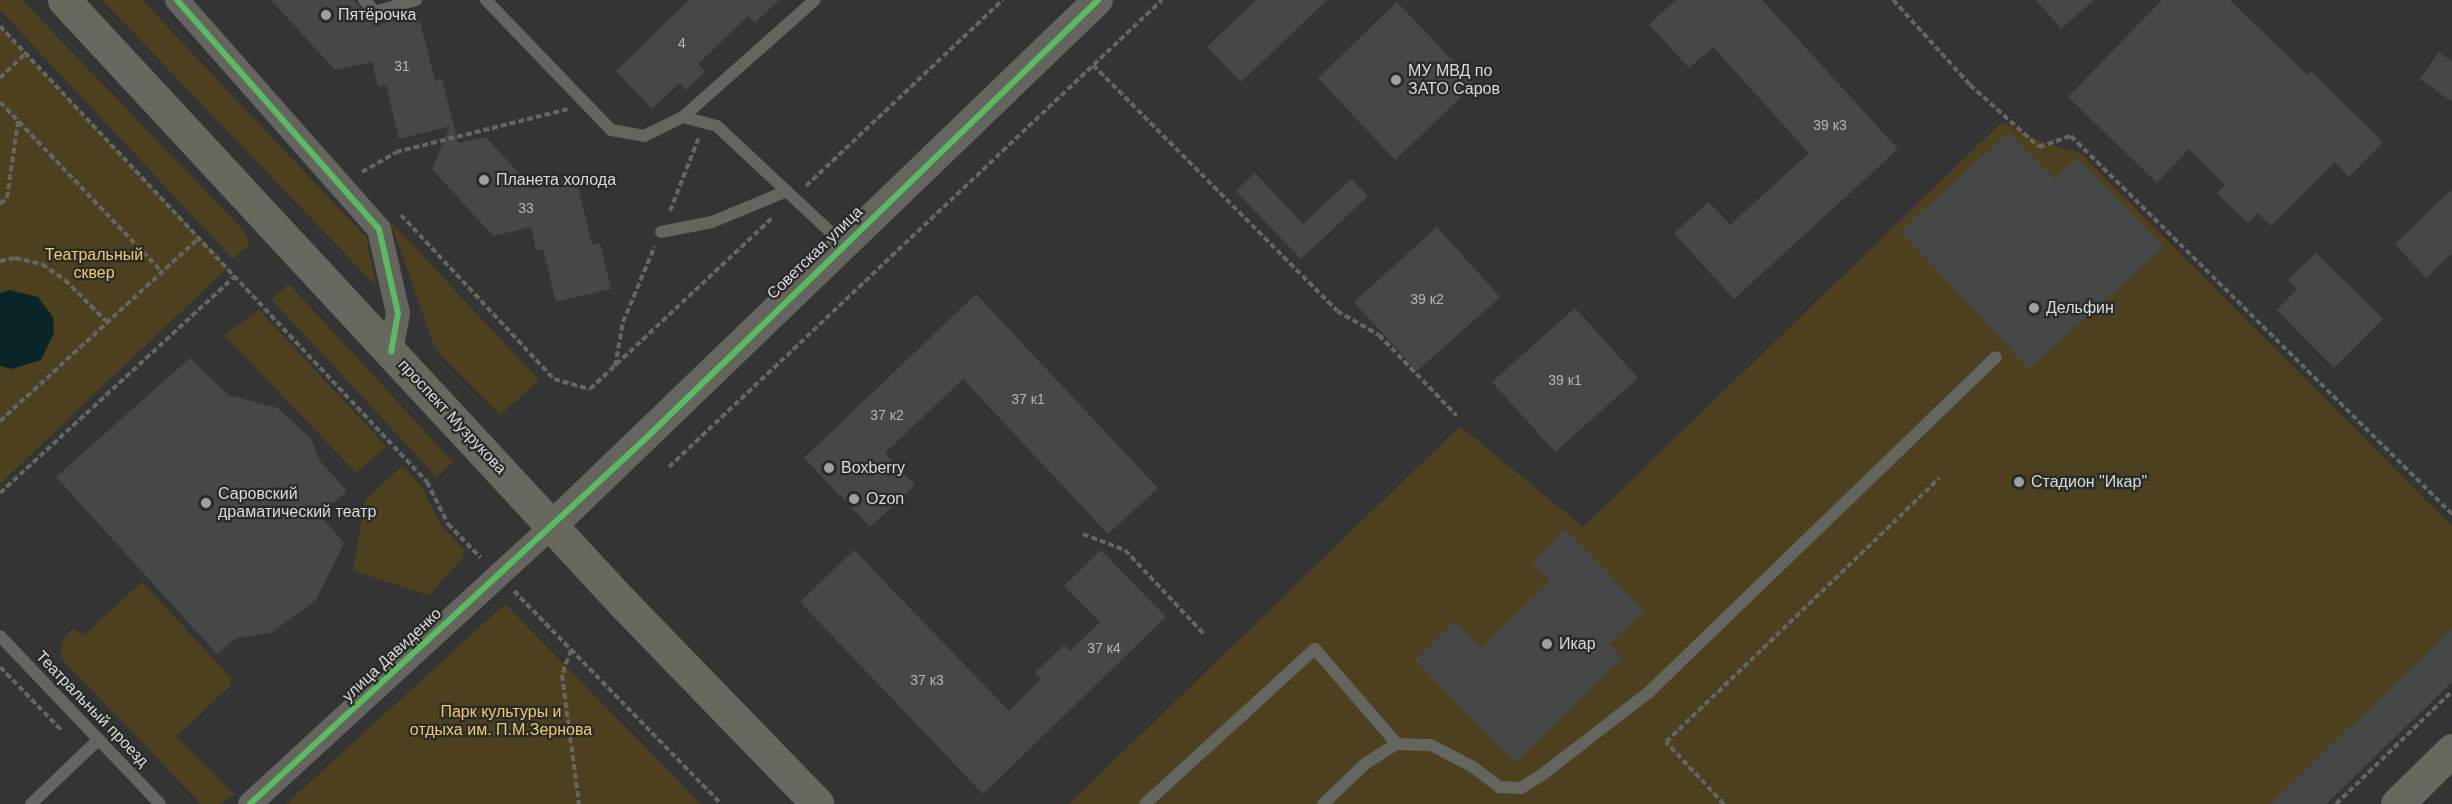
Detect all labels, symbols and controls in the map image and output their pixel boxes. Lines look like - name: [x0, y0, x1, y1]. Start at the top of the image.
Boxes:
- place label: Пятёрочка: [338, 5, 416, 25]
- marker: Пятёрочка: [319, 8, 333, 22]
- house number: 4: [678, 35, 686, 51]
- house number: 31: [394, 58, 410, 74]
- place label: МУ МВД по ЗАТО Саров: [1408, 61, 1500, 99]
- marker: МУ МВД по ЗАТО Саров: [1389, 73, 1403, 87]
- house number: 39 к3: [1813, 117, 1847, 133]
- place label: Планета холода: [496, 170, 616, 190]
- marker: Планета холода: [477, 173, 491, 187]
- house number: 33: [518, 200, 534, 216]
- street label: Советская улица: [763, 202, 867, 304]
- park label: Театральный сквер: [45, 245, 143, 283]
- house number: 39 к2: [1410, 291, 1444, 307]
- place label: Дельфин: [2046, 298, 2114, 318]
- marker: Дельфин: [2027, 301, 2041, 315]
- street label: проспект Музрукова: [394, 356, 510, 478]
- house number: 39 к1: [1548, 372, 1582, 388]
- house number: 37 к1: [1011, 391, 1045, 407]
- house number: 37 к2: [870, 407, 904, 423]
- place label: Boxberry: [841, 458, 905, 478]
- marker: Boxberry: [822, 461, 836, 475]
- place label: Стадион "Икар": [2031, 472, 2147, 492]
- marker: Стадион "Икар": [2012, 475, 2026, 489]
- place label: Саровский драматический театр: [218, 484, 376, 522]
- place label: Ozon: [866, 489, 904, 509]
- marker: Ozon: [847, 492, 861, 506]
- marker: Саровский драматический театр: [199, 496, 213, 510]
- street label: улица Давиденко: [338, 604, 446, 706]
- place label: Икар: [1559, 634, 1596, 654]
- marker: Икар: [1540, 637, 1554, 651]
- house number: 37 к4: [1087, 640, 1121, 656]
- street label: Театральный проезд: [32, 647, 152, 771]
- house number: 37 к3: [910, 672, 944, 688]
- park label: Парк культуры и отдыха им. П.М.Зернова: [410, 702, 592, 740]

